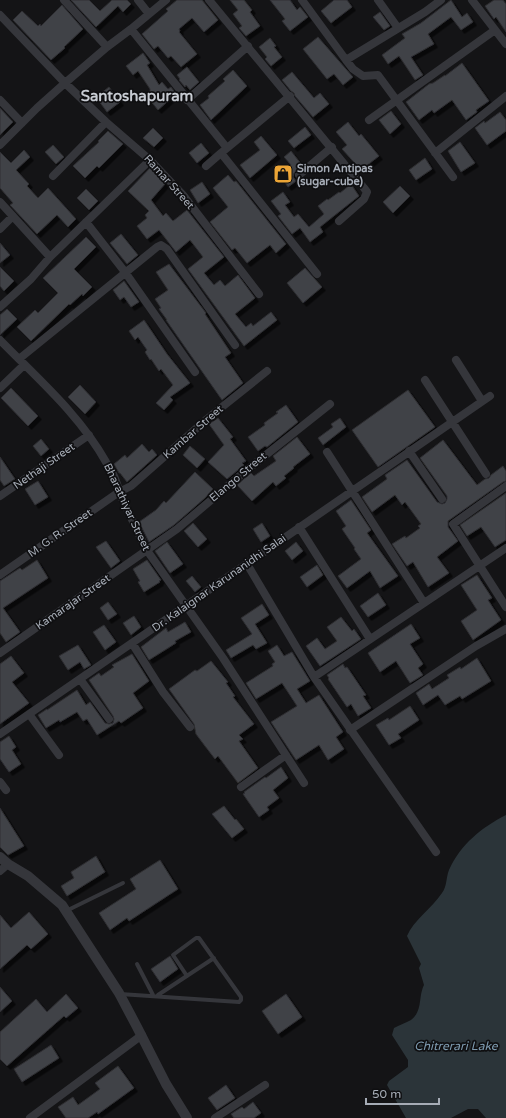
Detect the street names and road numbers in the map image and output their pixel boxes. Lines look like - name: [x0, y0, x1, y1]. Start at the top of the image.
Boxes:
- street label: Ramar Street: [141, 152, 197, 212]
- street label: Kambar Street: [160, 402, 226, 462]
- street label: Nethaji Street: [11, 440, 77, 492]
- street label: Elango Street: [207, 449, 269, 505]
- street label: Bharathiyar Street: [101, 461, 153, 553]
- street label: M. G. R. Street: [25, 506, 95, 560]
- street label: Dr. Kalaignar Karunanidhi Salai: [150, 532, 288, 634]
- street label: Kamarajar Street: [33, 572, 113, 632]

